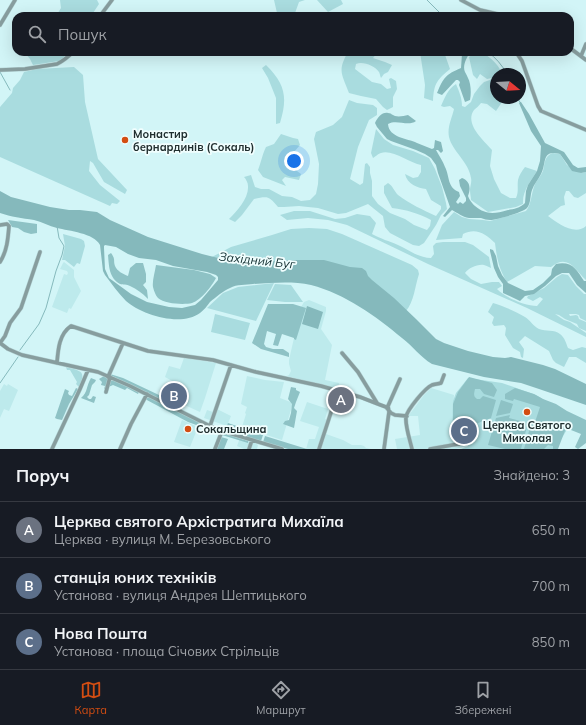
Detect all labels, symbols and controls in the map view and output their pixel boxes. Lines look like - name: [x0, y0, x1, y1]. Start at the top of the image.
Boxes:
- search box: [12, 12, 574, 56]
- icon: search: [26, 23, 48, 45]
- text: Пошук: [58, 25, 107, 44]
- north arrow: [490, 68, 526, 104]
- place label: Монастир бернардинів (Сокаль): [133, 127, 255, 154]
- marker: Монастир бернардинів (Сокаль): [120, 135, 130, 145]
- your location: [284, 151, 304, 171]
- water label: Західний Буг: [218, 249, 296, 272]
- pin: B: [161, 381, 187, 411]
- pin: A: [328, 385, 354, 415]
- marker: Церква Святого Миколая: [522, 407, 532, 417]
- pin: C: [451, 416, 477, 446]
- place label: Церква Святого Миколая: [483, 418, 572, 445]
- place label: Сокальщина: [196, 422, 266, 436]
- marker: Сокальщина: [183, 424, 193, 434]
- text: Поруч: [16, 465, 69, 486]
- text: Знайдено: 3: [493, 467, 570, 483]
- text: Церква святого Архістратига Михаїла: [54, 512, 344, 531]
- text: A: [24, 522, 34, 538]
- text: 650 m: [532, 522, 570, 538]
- text: Церква · вулиця М. Березовського: [54, 531, 271, 547]
- text: станція юних техніків: [54, 568, 216, 587]
- text: B: [25, 578, 33, 594]
- text: 700 m: [532, 578, 570, 594]
- text: Установа · вулиця Андрея Шептицького: [54, 587, 307, 603]
- text: Нова Пошта: [54, 624, 147, 643]
- text: C: [25, 634, 33, 650]
- text: 850 m: [532, 634, 570, 650]
- text: Установа · площа Січових Стрільців: [54, 643, 279, 659]
- tab: Карта: [75, 679, 107, 717]
- tab: Маршрут: [256, 679, 306, 717]
- tab: Збережені: [455, 679, 511, 717]

